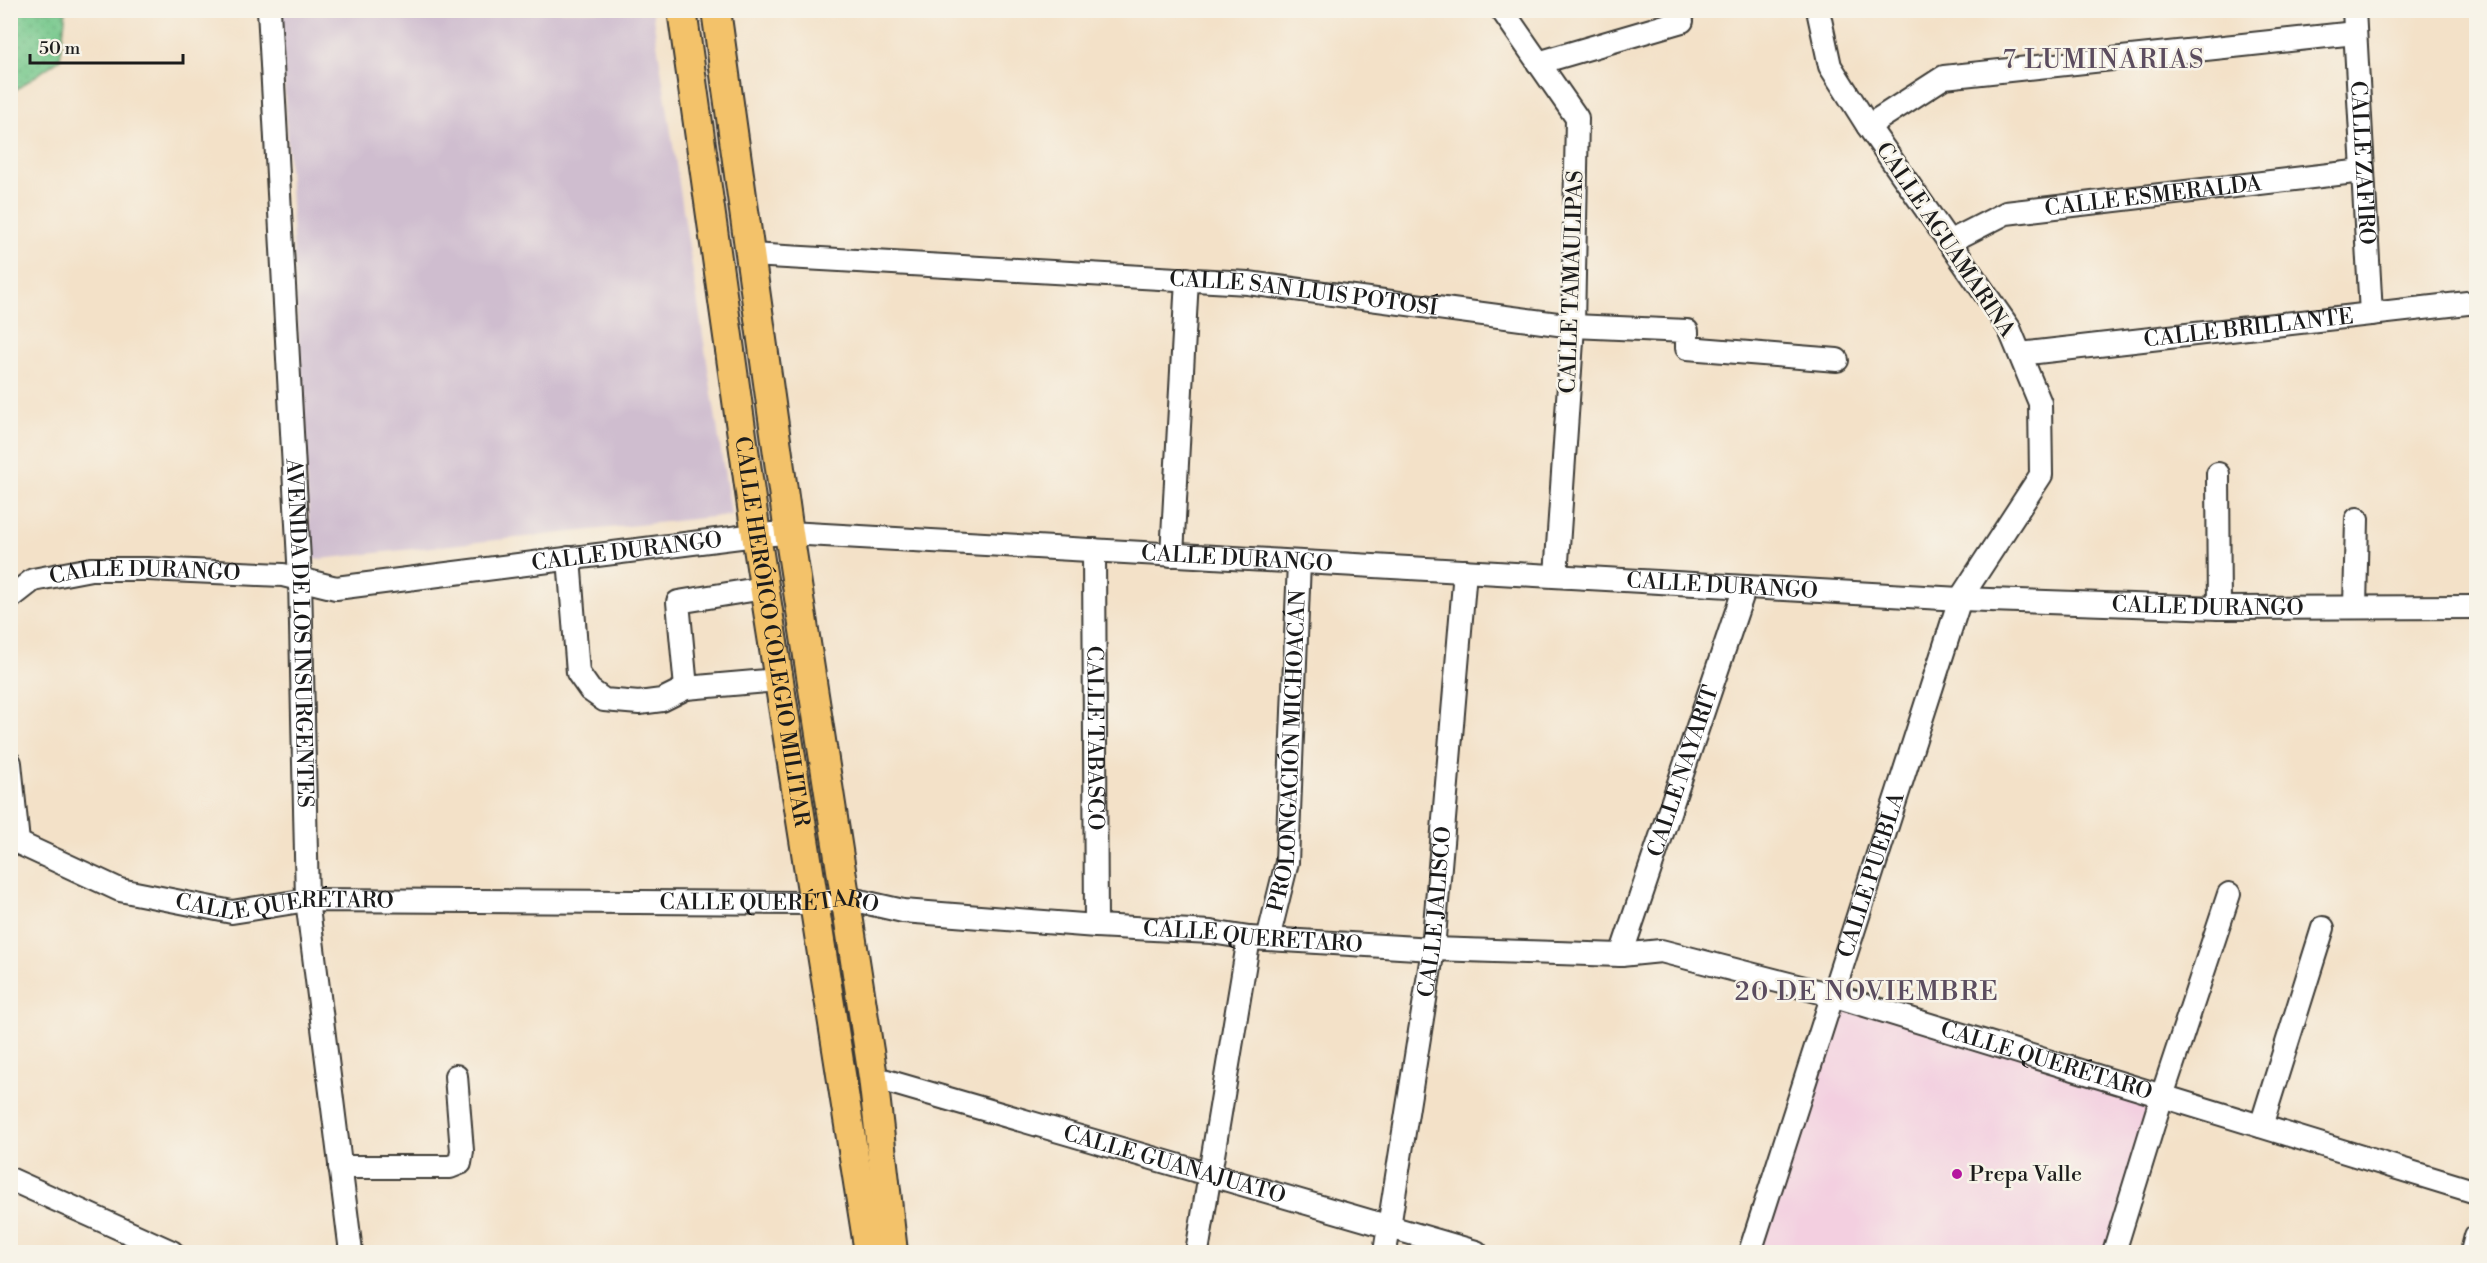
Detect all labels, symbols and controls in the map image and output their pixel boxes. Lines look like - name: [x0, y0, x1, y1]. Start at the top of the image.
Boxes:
- scale bar: [30, 27, 183, 65]
- text: 50 m: [39, 37, 81, 60]
- district label: 7 LUMINARIAS: [2003, 44, 2205, 76]
- street label: CALLE ZAFIRO: [2344, 80, 2381, 246]
- street label: CALLE AGUAMARINA: [1870, 137, 2021, 344]
- street label: CALLE ESMERALDA: [2043, 169, 2264, 222]
- street label: CALLE TAMAULIPAS: [1555, 170, 1589, 394]
- street label: CALLE SAN LUIS POTOSÍ: [1169, 265, 1440, 322]
- street label: CALLE BRILLANTE: [2142, 303, 2355, 353]
- street label: CALLE HERÓICO COLEGIO MILITAR: [729, 435, 815, 829]
- street label: AVENIDA DE LOS INSURGENTES: [280, 457, 318, 808]
- street label: CALLE DURANGO: [530, 526, 724, 577]
- street label: CALLE DURANGO: [1140, 539, 1333, 577]
- street label: CALLE DURANGO: [47, 555, 241, 590]
- street label: CALLE DURANGO: [1626, 567, 1819, 604]
- street label: PROLONGACIÓN MICHOACÁN: [1262, 589, 1311, 915]
- street label: CALLE DURANGO: [2111, 591, 2304, 622]
- street label: CALLE TABASCO: [1081, 646, 1109, 830]
- street label: CALLE NAYARIT: [1642, 682, 1724, 860]
- street label: CALLE PUEBLA: [1832, 788, 1911, 961]
- street label: CALLE JALISCO: [1412, 825, 1457, 999]
- street label: CALLE QUERÉTARO: [659, 884, 882, 919]
- street label: CALLE QUERÉTARO: [173, 886, 394, 926]
- street label: CALLE QUERÉTARO: [1142, 915, 1363, 958]
- district label: 20 DE NOVIEMBRE: [1735, 976, 1999, 1008]
- street label: CALLE QUERÉTARO: [1937, 1016, 2156, 1106]
- street label: CALLE GUANAJUATO: [1060, 1119, 1289, 1210]
- place label: Prepa Valle: [1969, 1161, 2082, 1188]
- marker: Prepa Valle: [1950, 1167, 1964, 1181]

